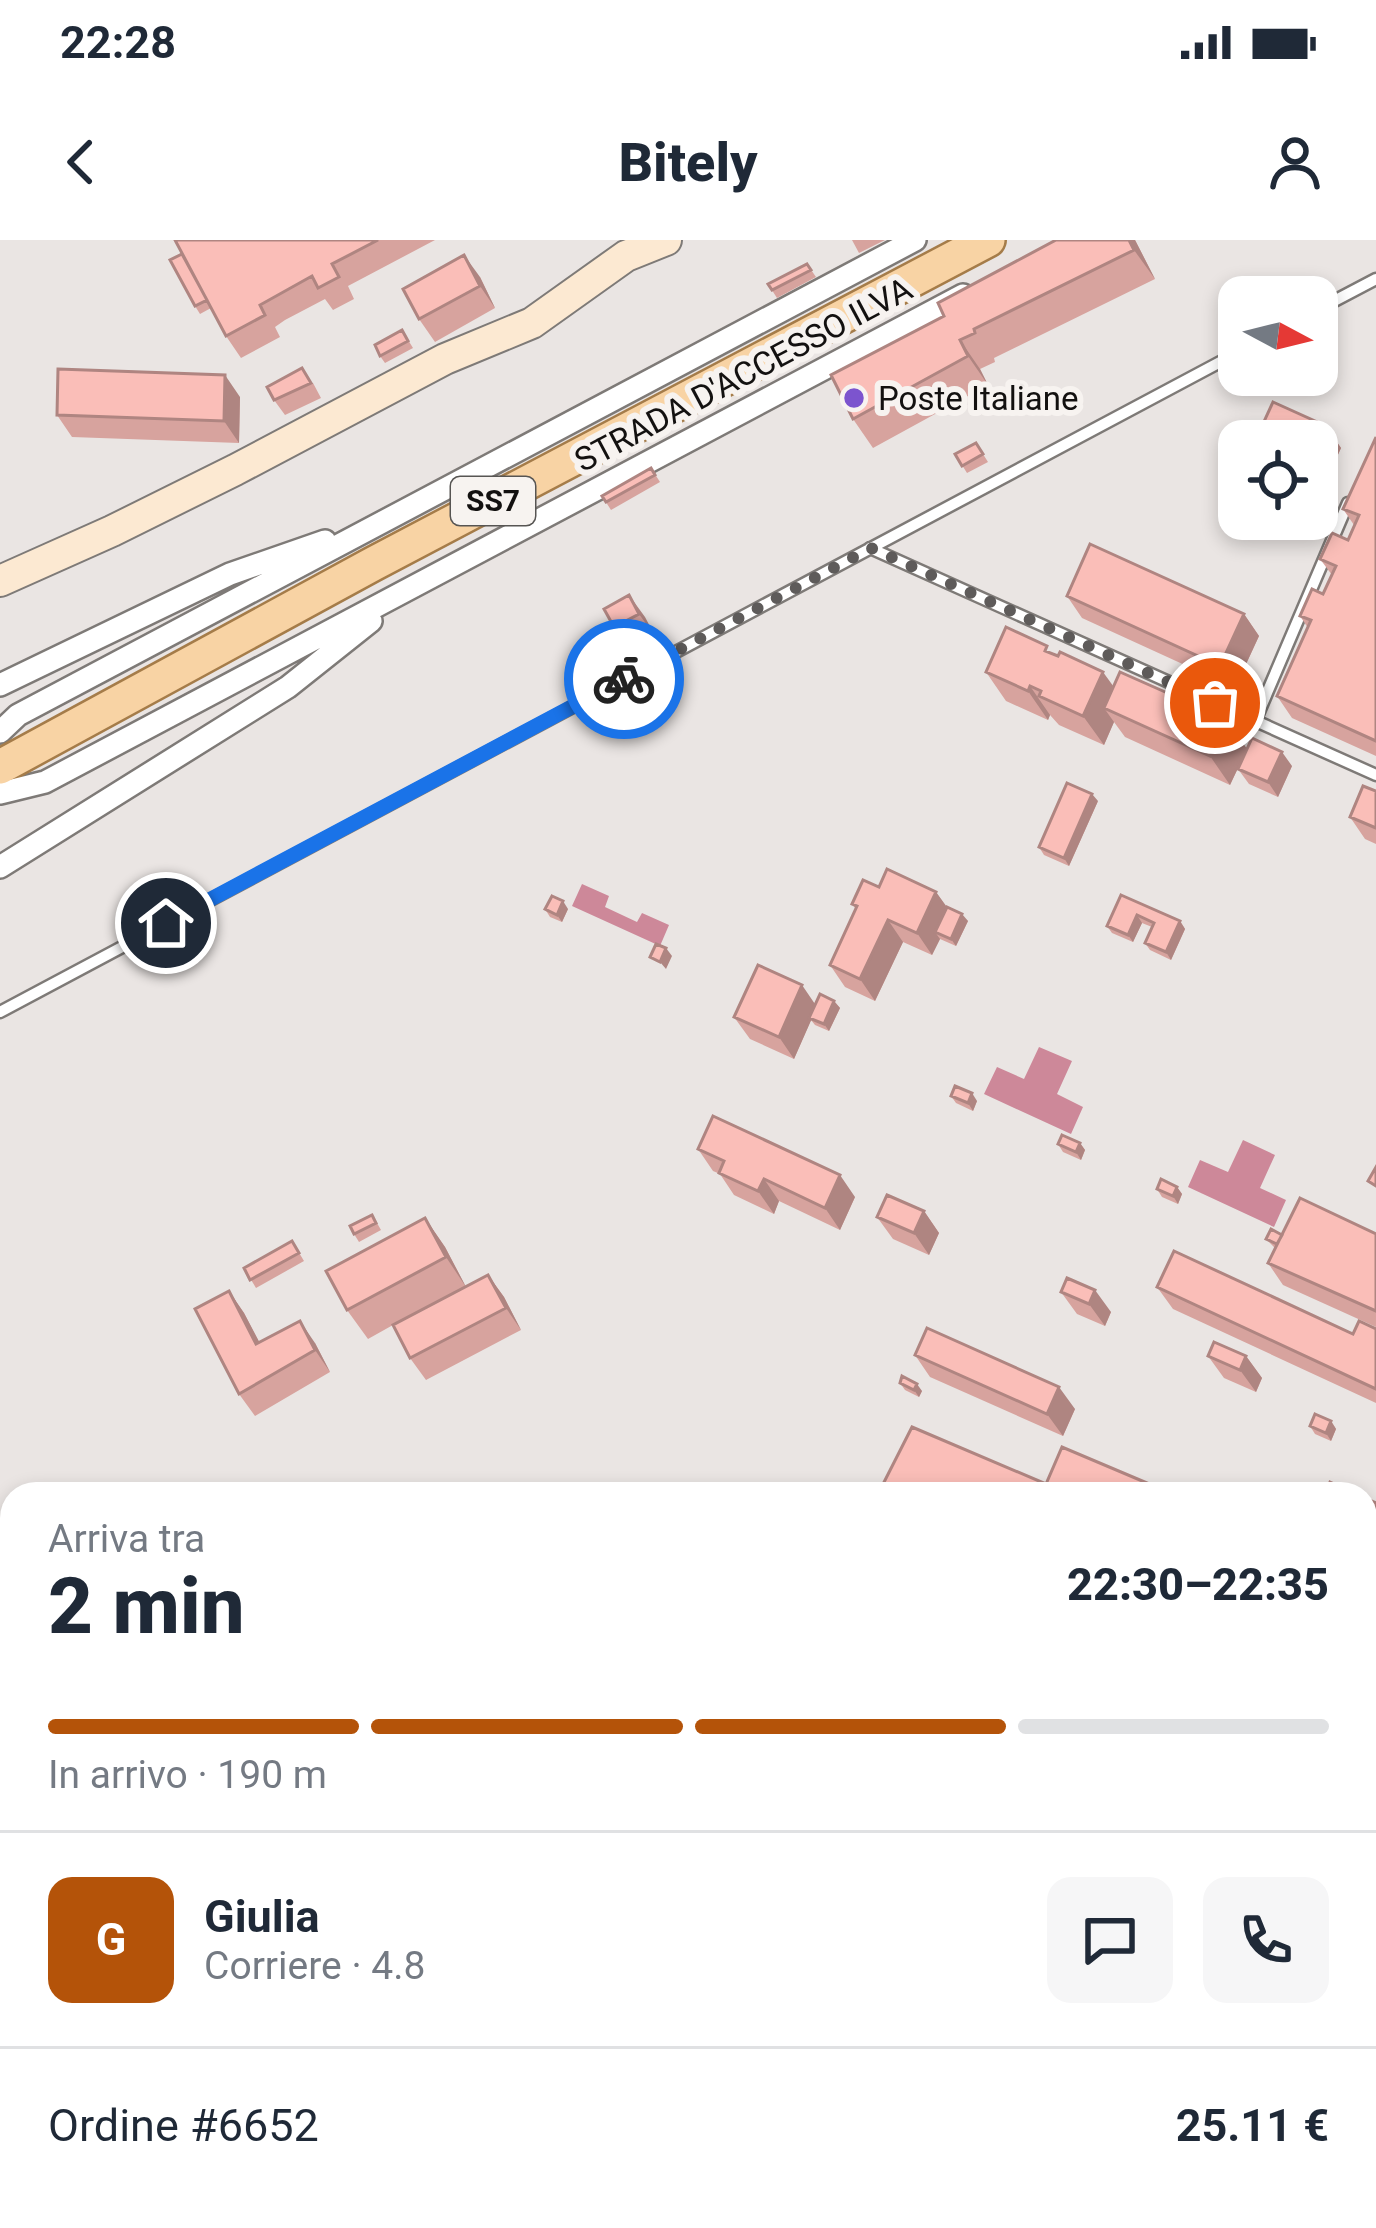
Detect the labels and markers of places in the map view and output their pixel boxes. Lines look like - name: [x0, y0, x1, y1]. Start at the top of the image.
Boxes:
- place label: Poste Italiane: [878, 379, 1078, 418]
- marker: Poste Italiane: [841, 385, 867, 411]
- pin: [1164, 652, 1266, 754]
- pin: [115, 872, 217, 974]

